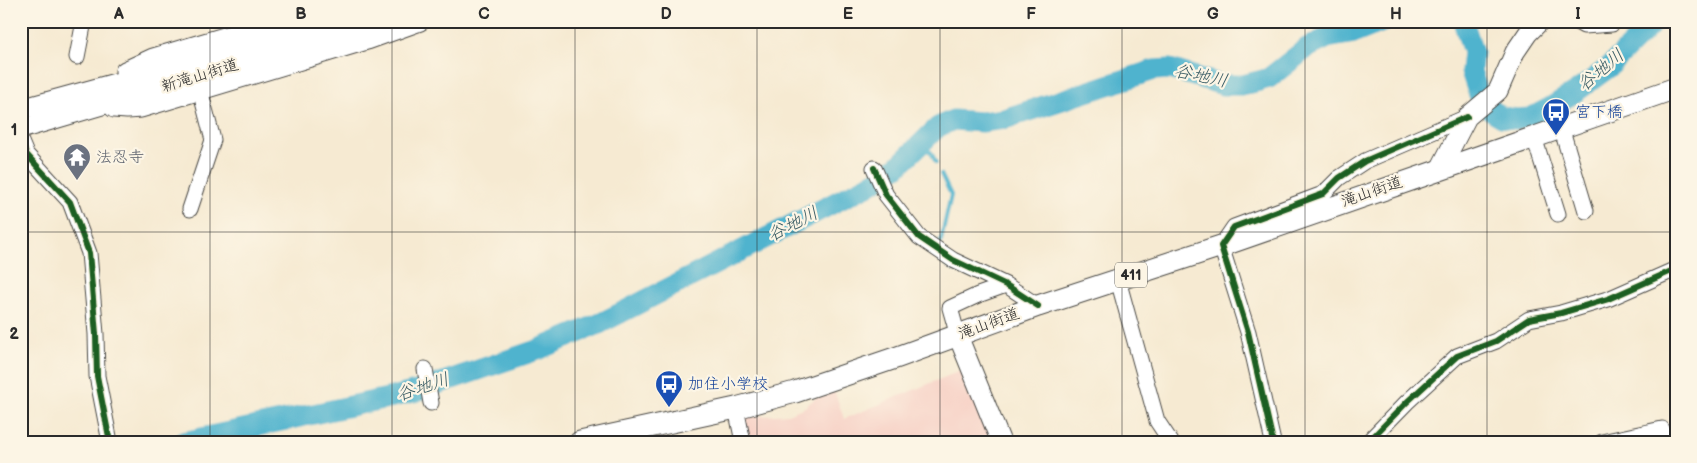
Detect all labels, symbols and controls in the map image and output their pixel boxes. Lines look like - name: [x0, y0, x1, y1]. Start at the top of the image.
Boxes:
- text: A: [113, 5, 124, 24]
- text: B: [295, 5, 307, 24]
- text: C: [478, 5, 490, 24]
- text: D: [660, 5, 672, 24]
- text: E: [843, 5, 853, 24]
- text: F: [1026, 5, 1036, 24]
- text: G: [1207, 5, 1219, 24]
- text: H: [1390, 5, 1402, 24]
- text: I: [1575, 5, 1581, 24]
- water label: 谷地川: [1574, 45, 1628, 95]
- street label: 新滝山街道: [159, 55, 241, 97]
- water label: 谷地川: [1172, 60, 1230, 92]
- bus stop icon: 宮下橋: [1541, 97, 1571, 136]
- place label: 宮下橋: [1575, 103, 1623, 122]
- text: 1: [11, 121, 17, 140]
- temple icon: 法忍寺: [62, 142, 92, 181]
- place label: 法忍寺: [96, 148, 144, 167]
- street label: 滝山街道: [1339, 173, 1405, 211]
- water label: 谷地川: [764, 202, 822, 246]
- road number: 411: [1115, 262, 1147, 288]
- street label: 滝山街道: [956, 304, 1022, 344]
- text: 2: [9, 325, 19, 344]
- water label: 谷地川: [394, 369, 452, 405]
- bus stop icon: 加住小学校: [654, 369, 684, 408]
- place label: 加住小学校: [688, 375, 768, 394]

